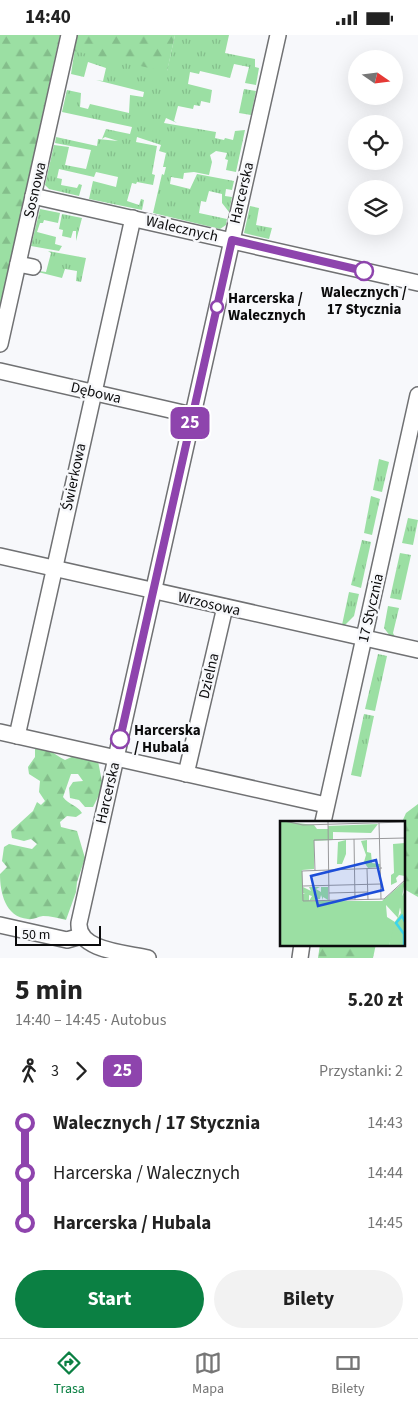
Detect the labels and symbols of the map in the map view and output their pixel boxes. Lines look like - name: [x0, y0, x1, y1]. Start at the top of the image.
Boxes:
- north arrow: [348, 50, 402, 105]
- street label: Sosnowa: [18, 160, 52, 220]
- street label: Harcerska: [225, 160, 259, 226]
- street label: Walecznych: [144, 210, 220, 248]
- marker: Walecznych / 17 Stycznia: [354, 261, 374, 281]
- place label: Walecznych / 17 Stycznia: [321, 282, 407, 320]
- place label: Harcerska / Walecznych: [228, 288, 306, 326]
- marker: Harcerska / Walecznych: [210, 300, 224, 314]
- street label: Dębowa: [69, 377, 123, 409]
- line badge: 25: [168, 407, 212, 439]
- street label: Świerkowa: [57, 441, 91, 513]
- street label: 17 Stycznia: [353, 571, 389, 645]
- street label: Wrzosowa: [176, 587, 242, 621]
- street label: Dzielna: [194, 651, 224, 701]
- place label: Harcerska / Hubala: [134, 720, 201, 758]
- marker: Harcerska / Hubala: [110, 729, 130, 749]
- street label: Harcerska: [91, 760, 125, 826]
- inset map: [280, 821, 406, 946]
- scale bar: [15, 923, 101, 946]

